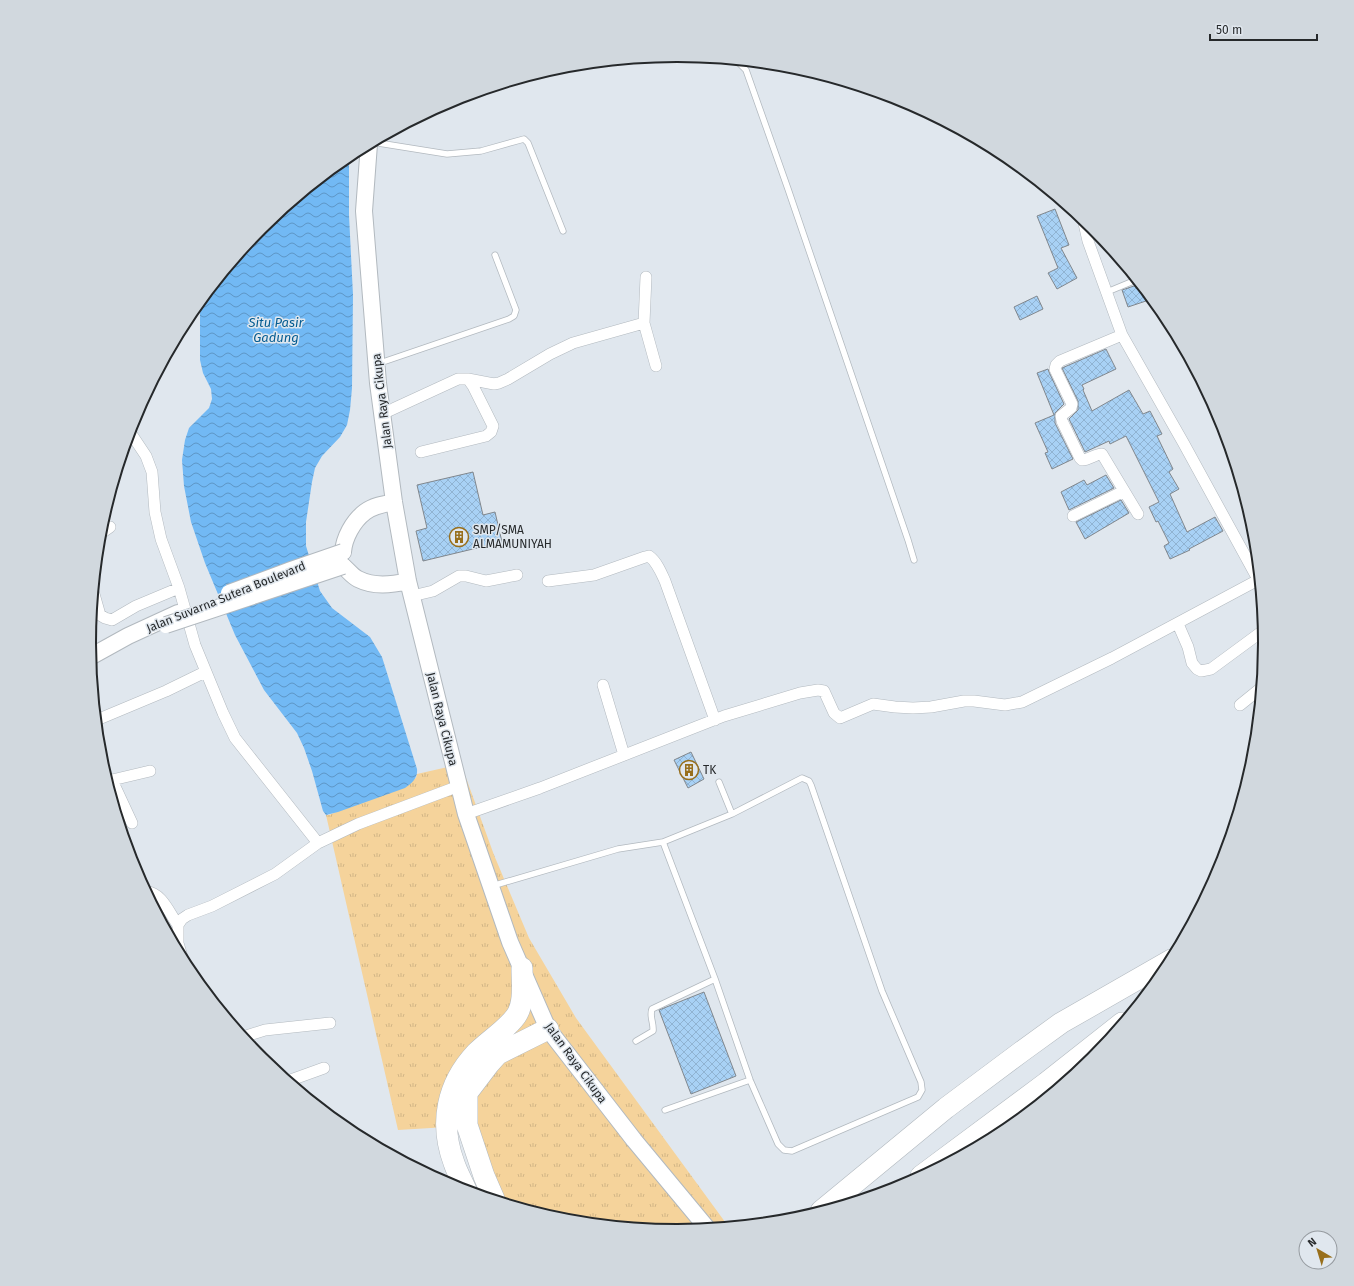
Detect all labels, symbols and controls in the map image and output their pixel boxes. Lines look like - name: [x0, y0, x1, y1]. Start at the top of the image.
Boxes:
- scale bar: [1210, 16, 1317, 42]
- text: 50 m: [1216, 23, 1242, 37]
- water label: Situ Pasir Gadung: [247, 315, 305, 345]
- street label: Jalan Raya Cikupa: [369, 353, 395, 449]
- place label: SMP/SMA ALMAMUNIYAH: [473, 523, 552, 551]
- building icon: SMP/SMA ALMAMUNIYAH: [448, 526, 470, 548]
- street label: Jalan Suvarna Sutera Boulevard: [144, 559, 308, 635]
- street label: Jalan Raya Cikupa: [424, 671, 460, 767]
- building icon: TK: [678, 759, 700, 781]
- place label: TK: [703, 763, 717, 777]
- street label: Jalan Raya Cikupa: [542, 1020, 610, 1106]
- north arrow: [1298, 1230, 1338, 1270]
- text: N: [1305, 1235, 1319, 1250]

